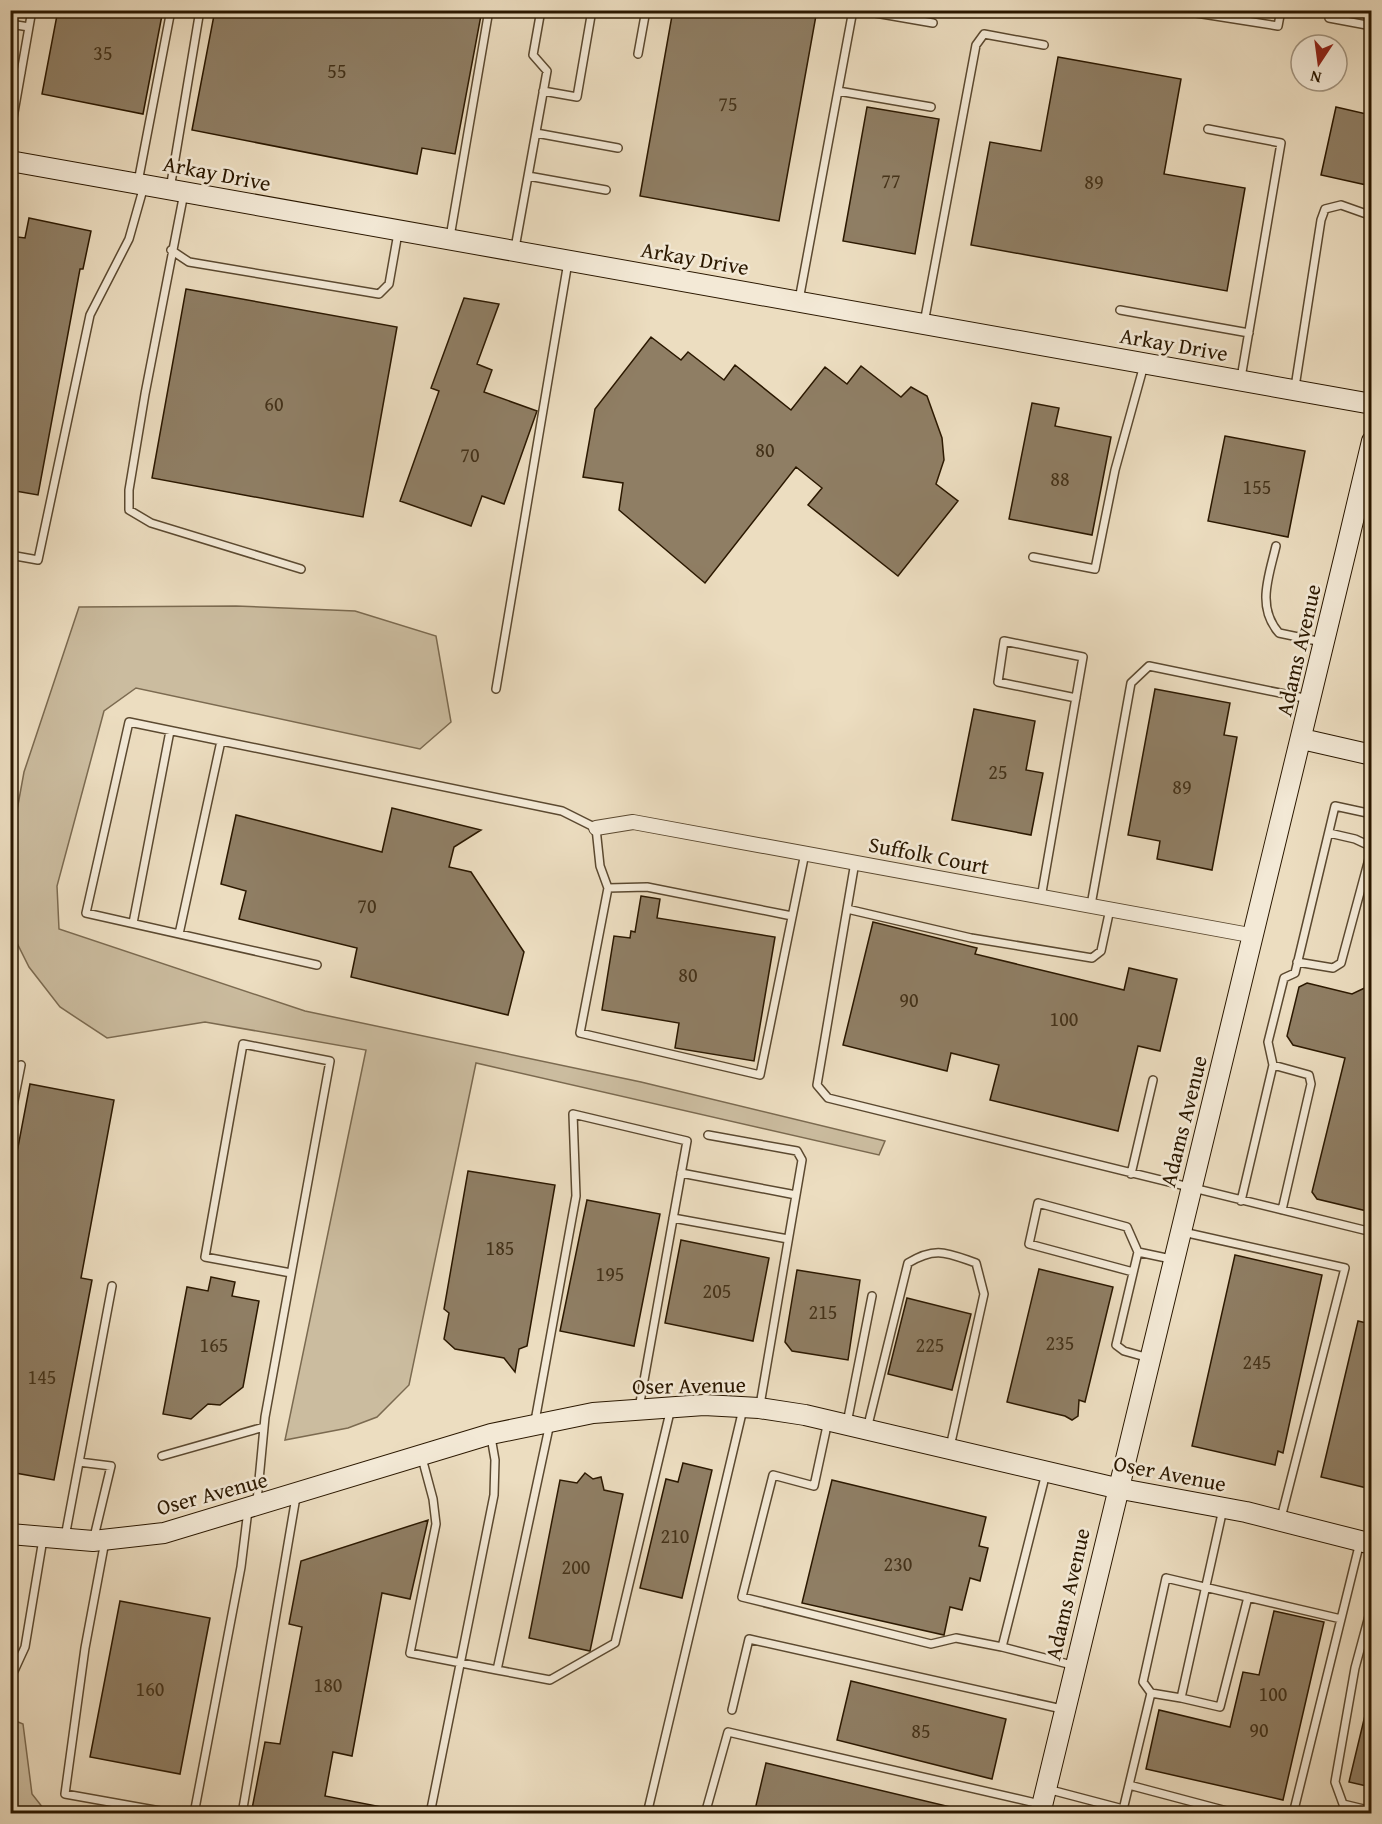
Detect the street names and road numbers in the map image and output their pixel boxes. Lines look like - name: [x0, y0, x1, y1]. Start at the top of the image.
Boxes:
- street label: Arkay Drive: [160, 147, 274, 199]
- street label: Arkay Drive: [638, 233, 752, 283]
- street label: Arkay Drive: [1117, 319, 1231, 369]
- street label: Adams Avenue: [1267, 581, 1329, 719]
- street label: Suffolk Court: [866, 828, 992, 882]
- street label: Adams Avenue: [1151, 1052, 1215, 1190]
- street label: Oser Avenue: [632, 1368, 746, 1402]
- street label: Oser Avenue: [1111, 1446, 1229, 1500]
- street label: Oser Avenue: [153, 1463, 271, 1523]
- street label: Adams Avenue: [1036, 1525, 1098, 1663]

